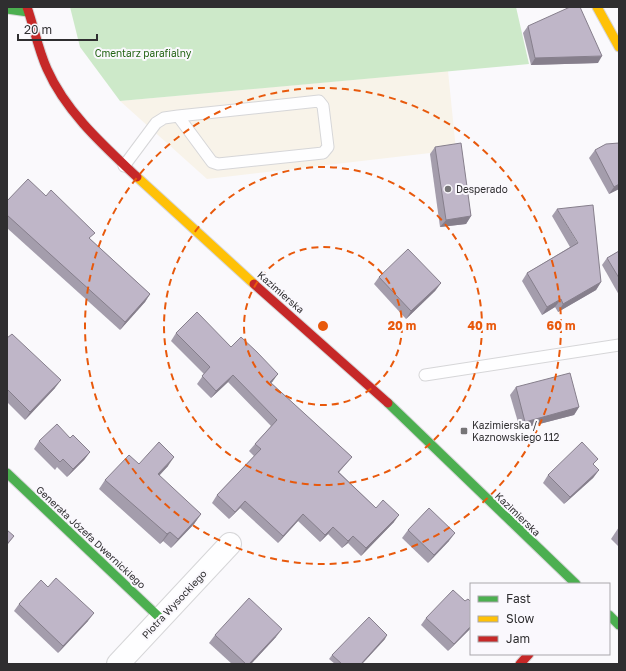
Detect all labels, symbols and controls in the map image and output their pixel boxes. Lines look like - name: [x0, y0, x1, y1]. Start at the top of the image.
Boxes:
- scale bar: [18, 16, 97, 42]
- text: 20 m: [24, 22, 52, 37]
- park label: Cmentarz parafialny: [95, 47, 192, 59]
- place label: Desperado: [456, 183, 508, 195]
- marker: Desperado: [443, 184, 453, 194]
- street label: Kazimierska: [255, 268, 307, 316]
- text: 20 m: [388, 318, 416, 333]
- text: 40 m: [468, 318, 496, 333]
- text: 60 m: [547, 318, 575, 333]
- centre of rings: [316, 319, 330, 333]
- place label: Kazimierska / Kaznowskiego 112: [472, 419, 559, 443]
- marker: Kazimierska / Kaznowskiego 112: [459, 426, 469, 436]
- street label: Generała Józefa Dwernickiego: [34, 483, 148, 591]
- street label: Kazimierska: [493, 490, 543, 538]
- street label: Piotra Wysockiego: [139, 567, 209, 641]
- legend: [470, 583, 610, 655]
- text: Fast: [506, 591, 531, 606]
- text: Slow: [506, 611, 534, 626]
- text: Jam: [506, 631, 530, 646]

